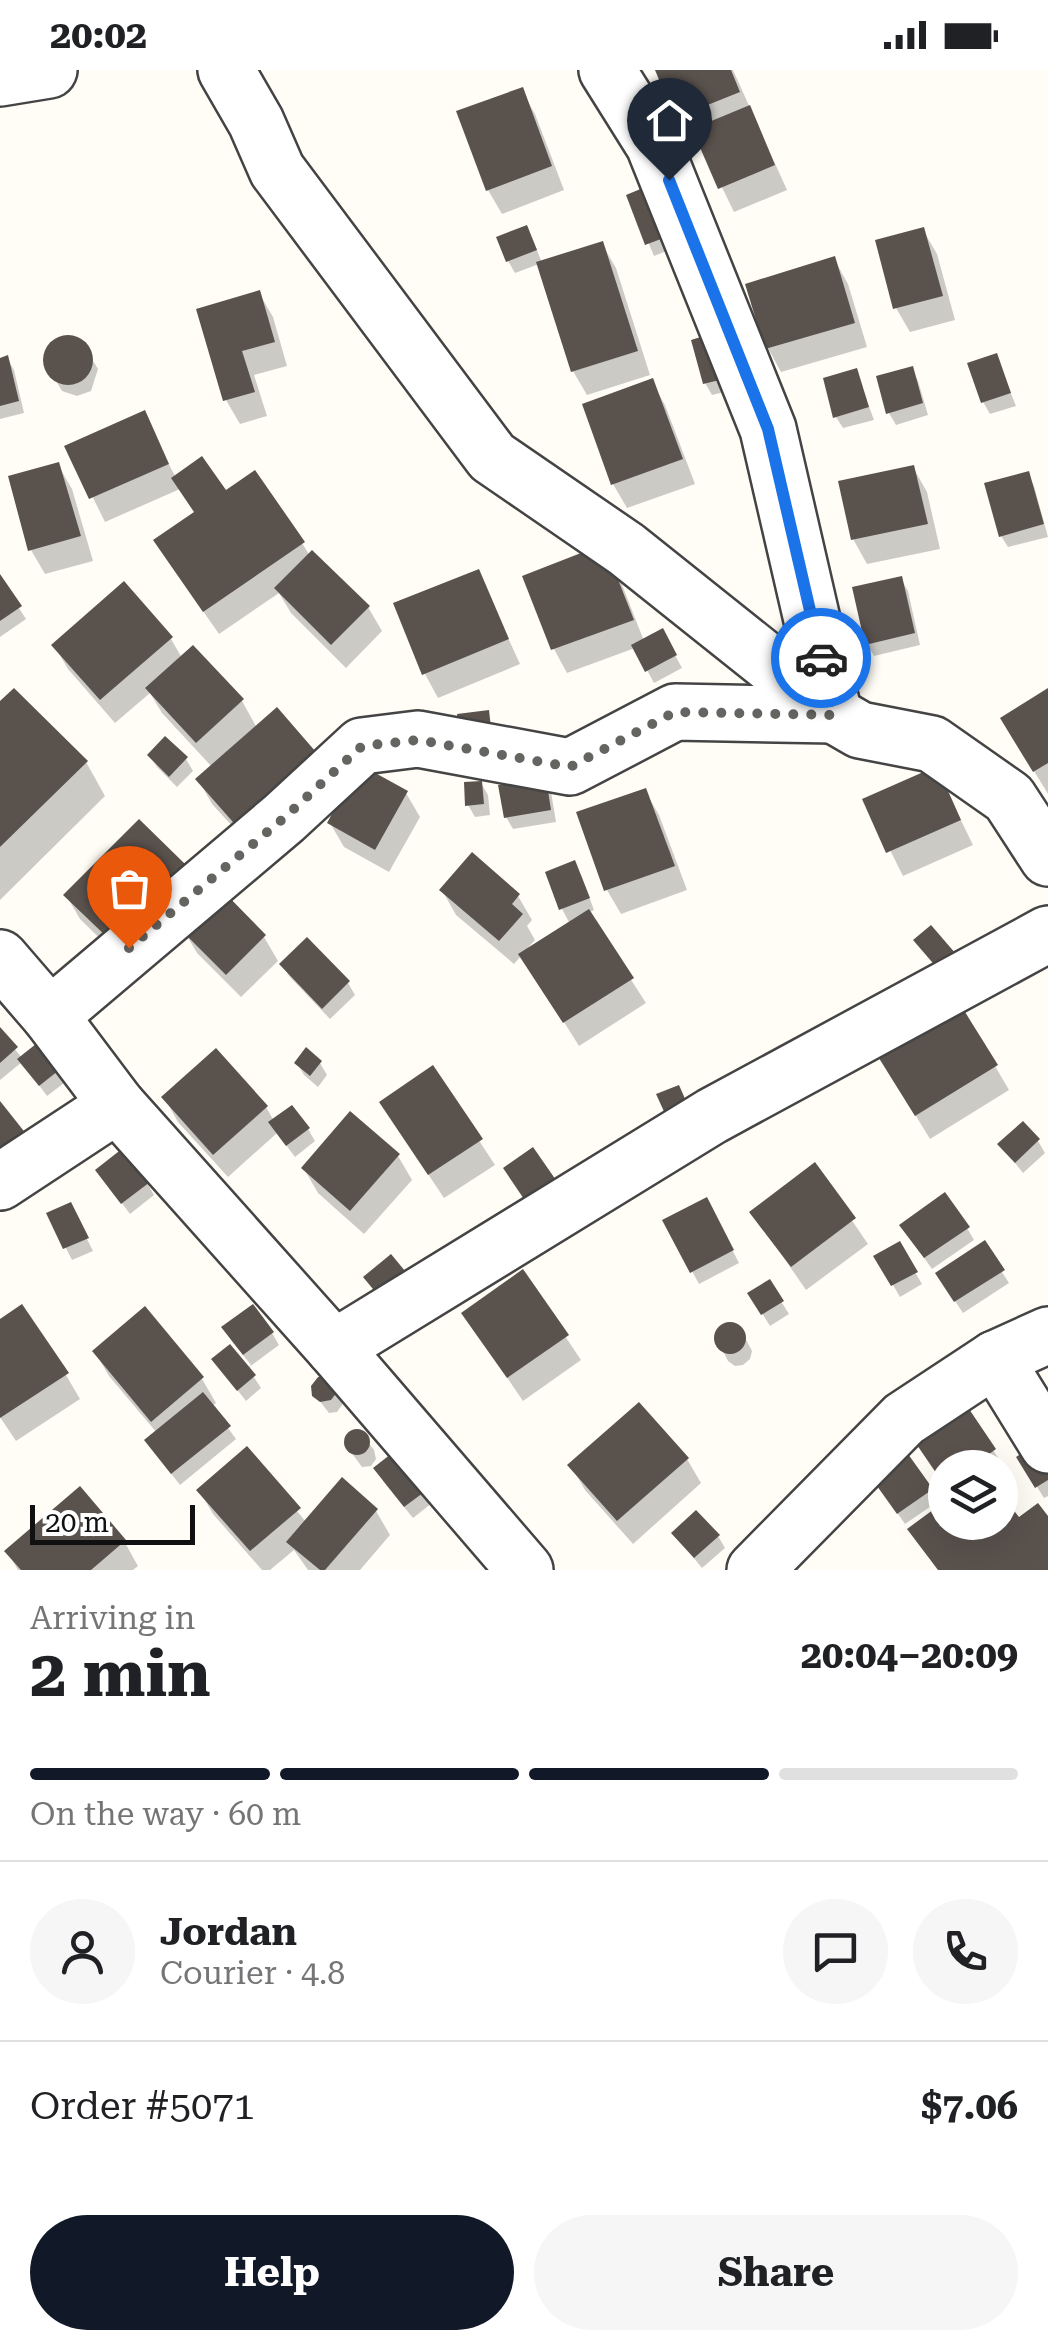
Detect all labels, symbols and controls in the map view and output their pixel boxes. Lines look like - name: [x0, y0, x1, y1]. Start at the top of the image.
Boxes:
- text: 20:02: [50, 13, 147, 57]
- pin: [627, 78, 712, 181]
- icon: home: [642, 93, 697, 148]
- courier: [771, 608, 871, 708]
- icon: car: [794, 631, 849, 686]
- pin: [87, 846, 172, 949]
- icon: bag: [102, 861, 157, 916]
- map controls: [928, 1450, 1018, 1540]
- button: layers: [928, 1450, 1018, 1540]
- scale bar: [30, 1500, 195, 1544]
- text: 20 m: [45, 1506, 109, 1539]
- text: Arriving in: [30, 1599, 195, 1637]
- text: 20:04–20:09: [801, 1633, 1018, 1677]
- text: 2 min: [30, 1636, 211, 1712]
- text: On the way · 60 m: [30, 1795, 301, 1833]
- button: person: [30, 1899, 135, 2004]
- button: chat: [783, 1899, 888, 2004]
- button: phone: [913, 1899, 1018, 2004]
- text: Jordan: [160, 1910, 297, 1954]
- text: Courier · 4.8: [160, 1954, 345, 1992]
- text: Order #5071: [30, 2084, 255, 2128]
- text: $7.06: [921, 2084, 1018, 2128]
- button: Help: [30, 2215, 514, 2330]
- button: Share: [534, 2215, 1018, 2330]

